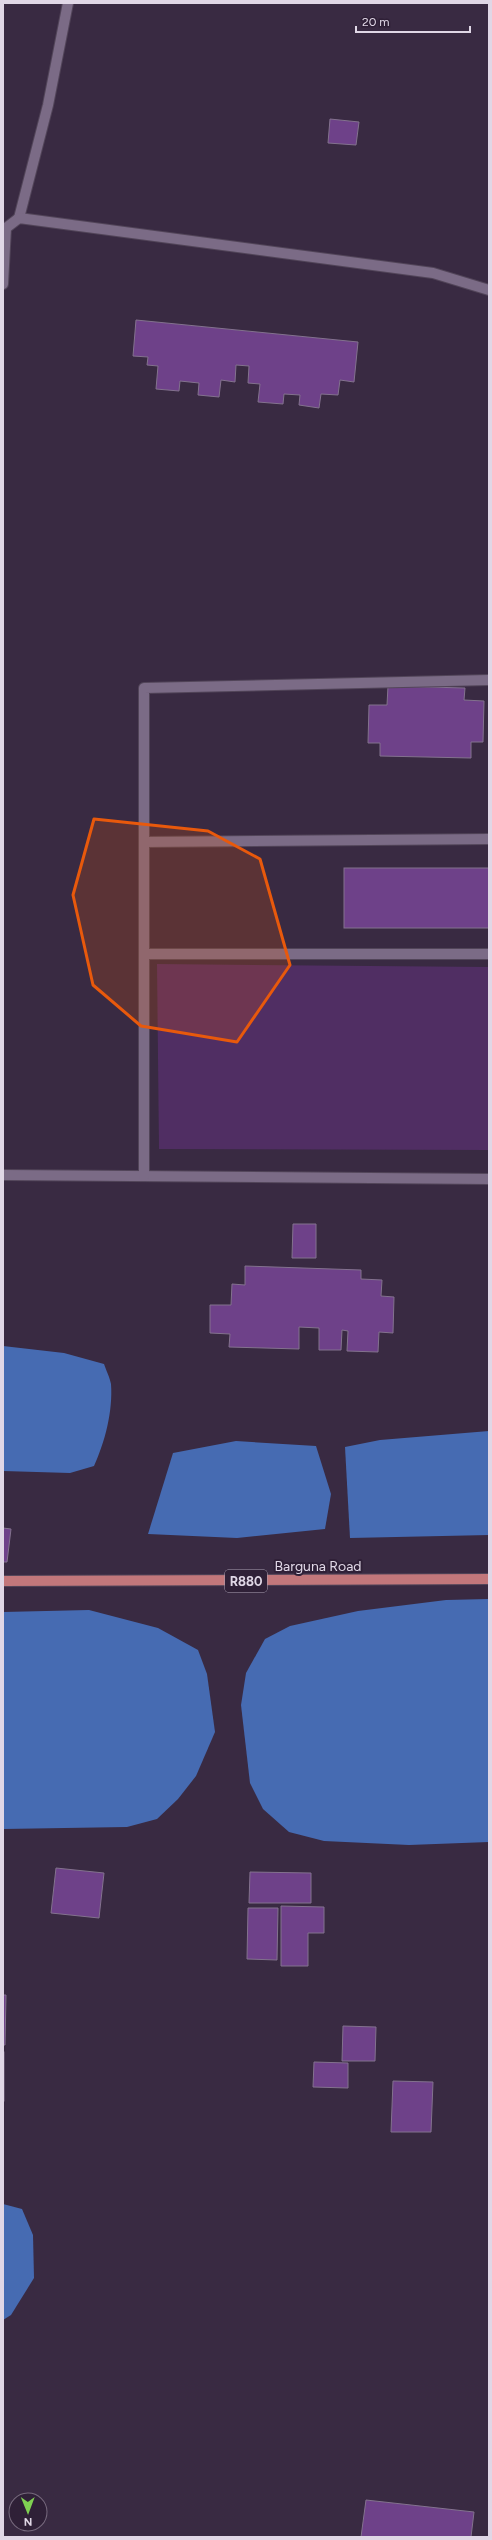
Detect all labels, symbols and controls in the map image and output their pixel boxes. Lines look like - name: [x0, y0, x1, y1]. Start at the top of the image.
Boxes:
- scale bar: [356, 8, 470, 34]
- text: 20 m: [362, 15, 390, 29]
- street label: Barguna Road: [274, 1558, 362, 1575]
- road number: R880: [225, 1570, 267, 1592]
- north arrow: [8, 2492, 48, 2532]
- text: N: [24, 2515, 33, 2528]

